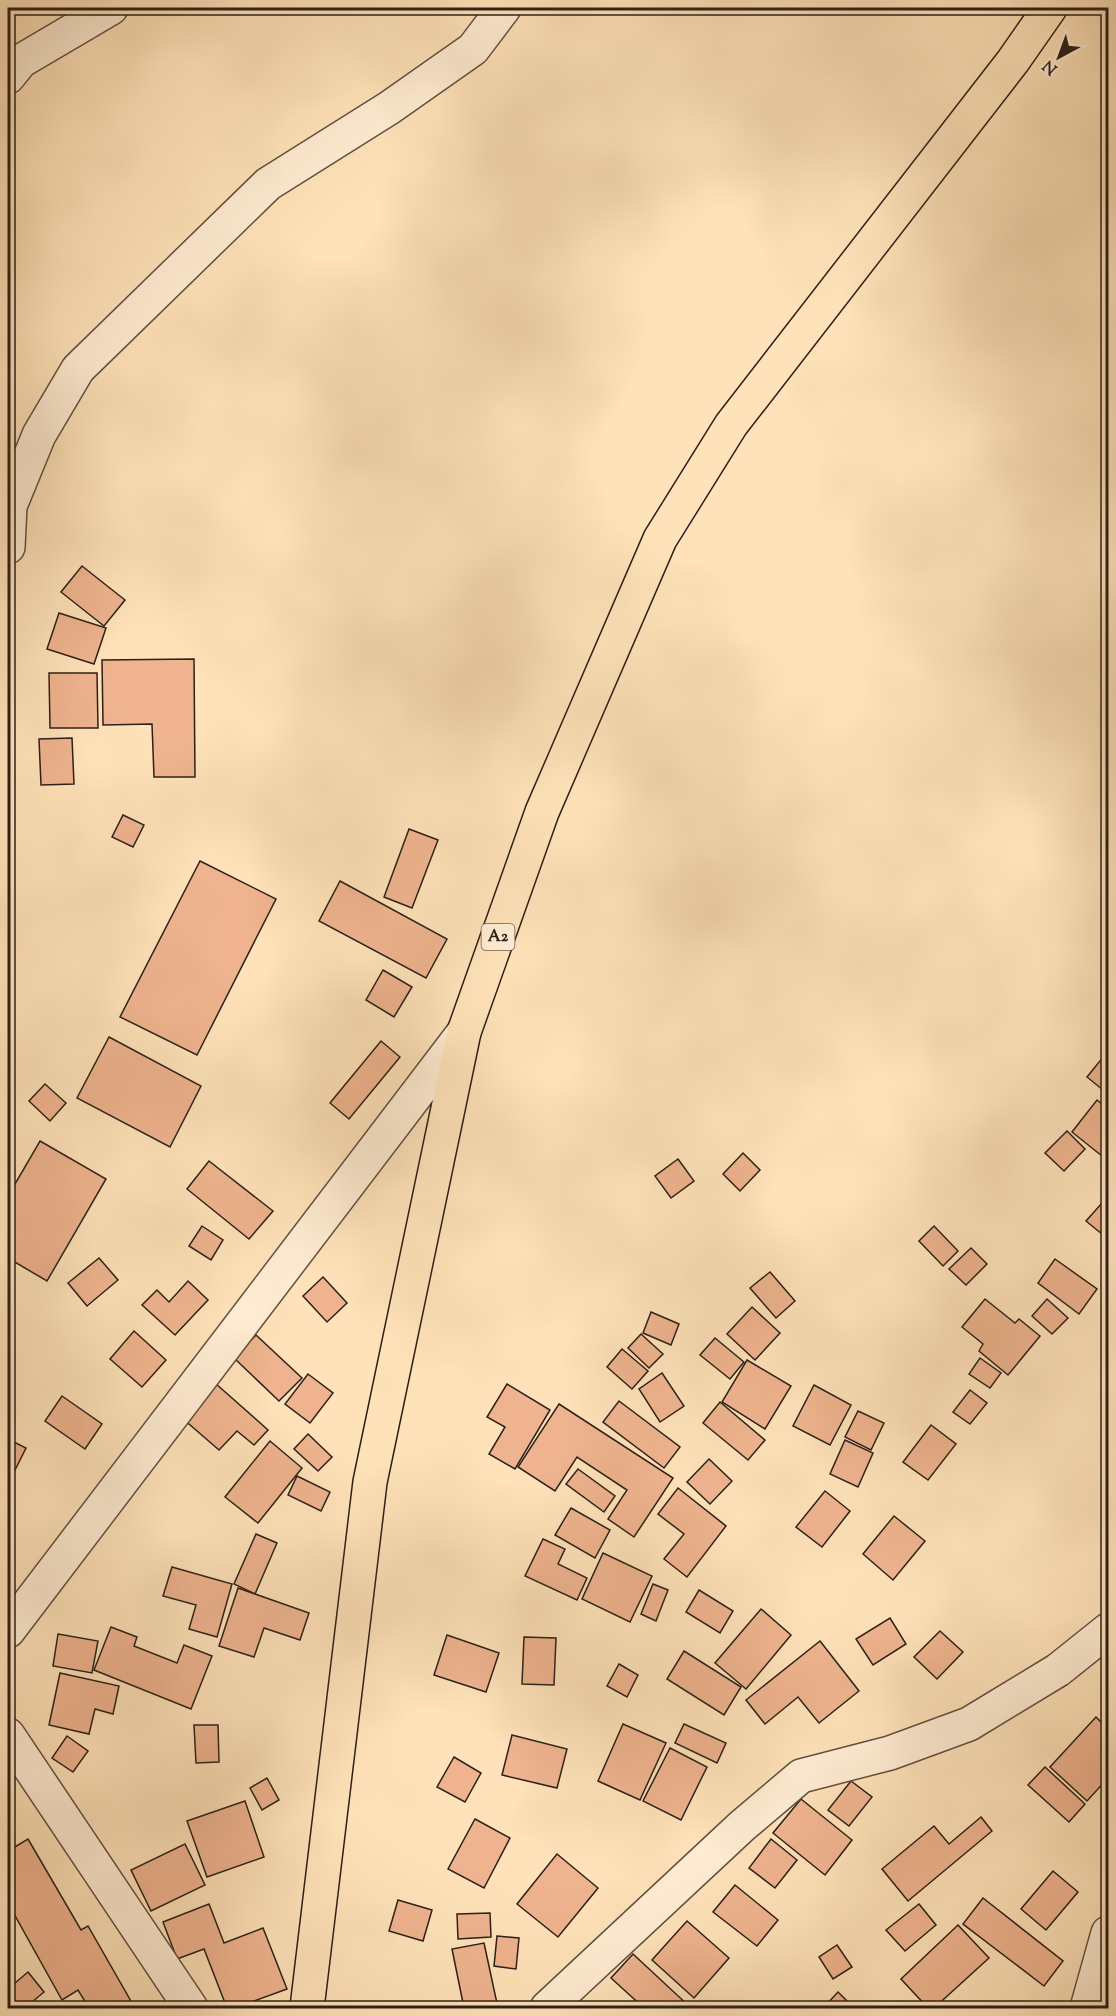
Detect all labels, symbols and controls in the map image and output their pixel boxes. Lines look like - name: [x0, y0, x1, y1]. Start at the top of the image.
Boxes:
- north arrow: [1029, 27, 1089, 87]
- text: N: [1038, 53, 1063, 79]
- road number: A2: [482, 924, 514, 950]

